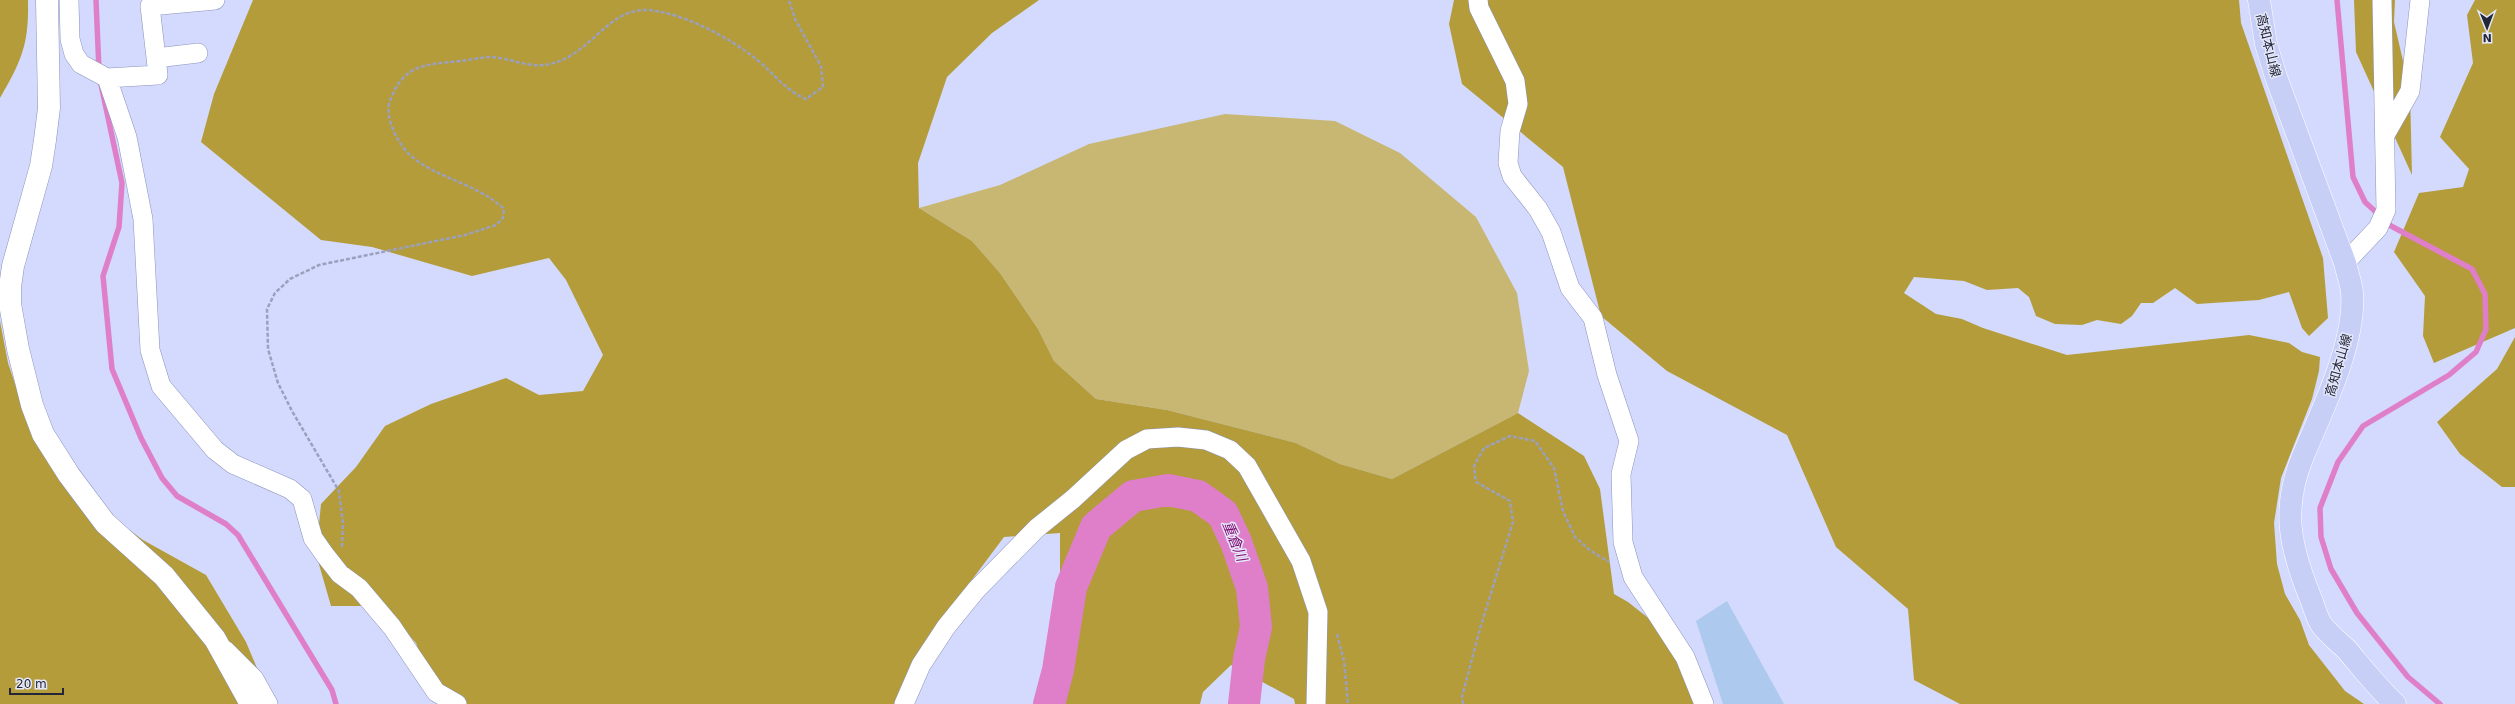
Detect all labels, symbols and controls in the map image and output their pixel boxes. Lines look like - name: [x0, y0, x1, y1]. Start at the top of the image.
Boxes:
- north arrow: [2467, 8, 2507, 48]
- street label: 高知本山線: [2253, 12, 2284, 78]
- text: N: [2482, 31, 2492, 44]
- street label: 高知本山線: [2322, 332, 2355, 398]
- water label: 重倉川: [1220, 519, 1251, 565]
- scale bar: [10, 670, 63, 696]
- text: 20 m: [16, 677, 47, 691]

